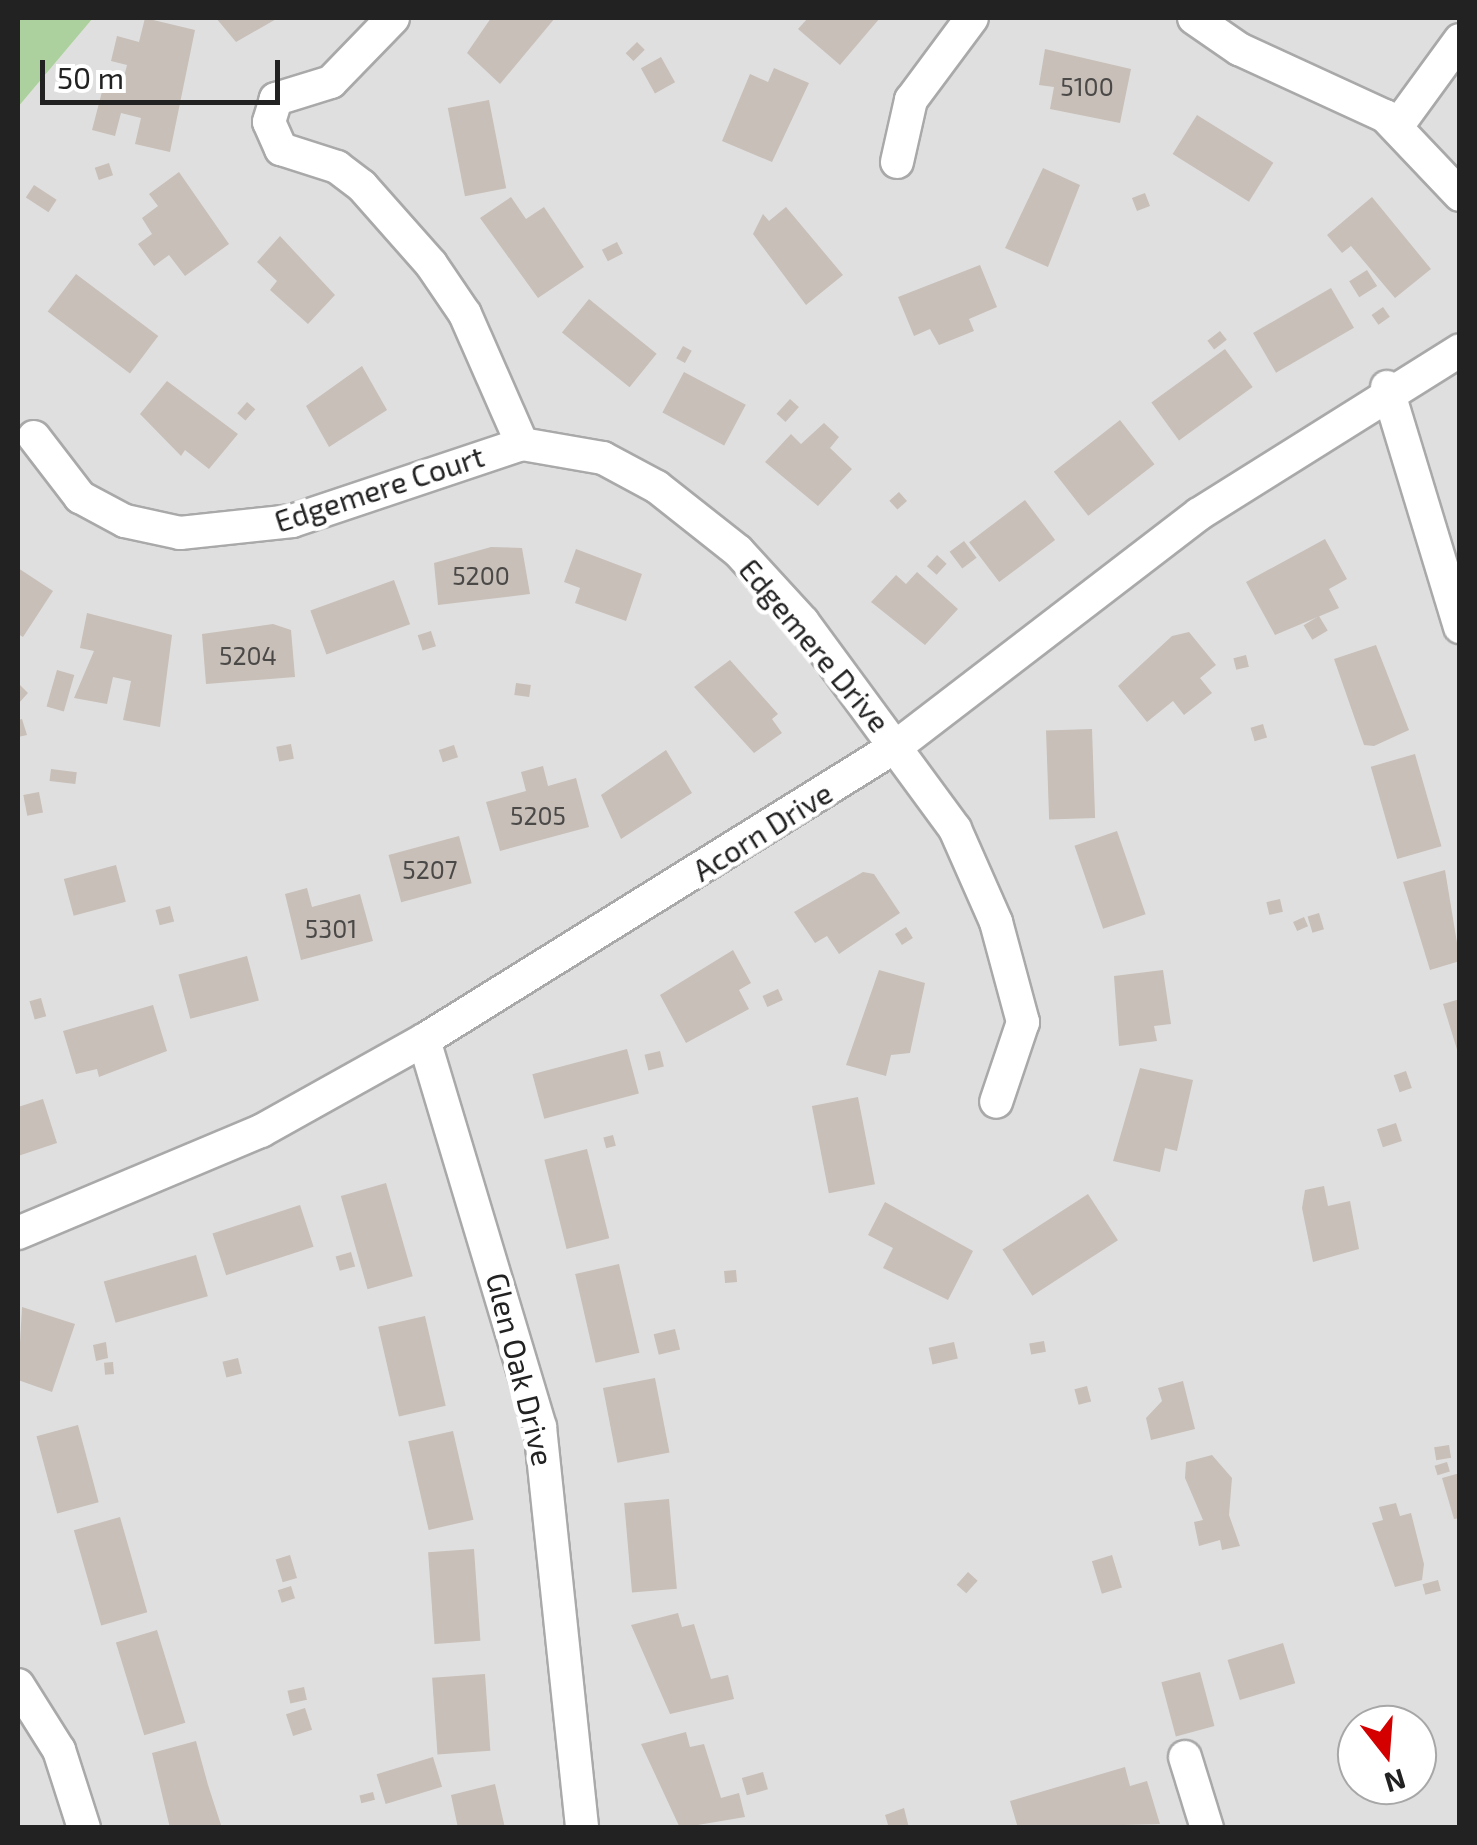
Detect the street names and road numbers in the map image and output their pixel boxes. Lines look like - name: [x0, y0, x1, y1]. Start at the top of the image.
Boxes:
- street label: Edgemere Court: [270, 437, 488, 539]
- street label: Edgemere Drive: [732, 551, 898, 739]
- street label: Acorn Drive: [686, 774, 838, 888]
- street label: Glen Oak Drive: [480, 1269, 562, 1469]

